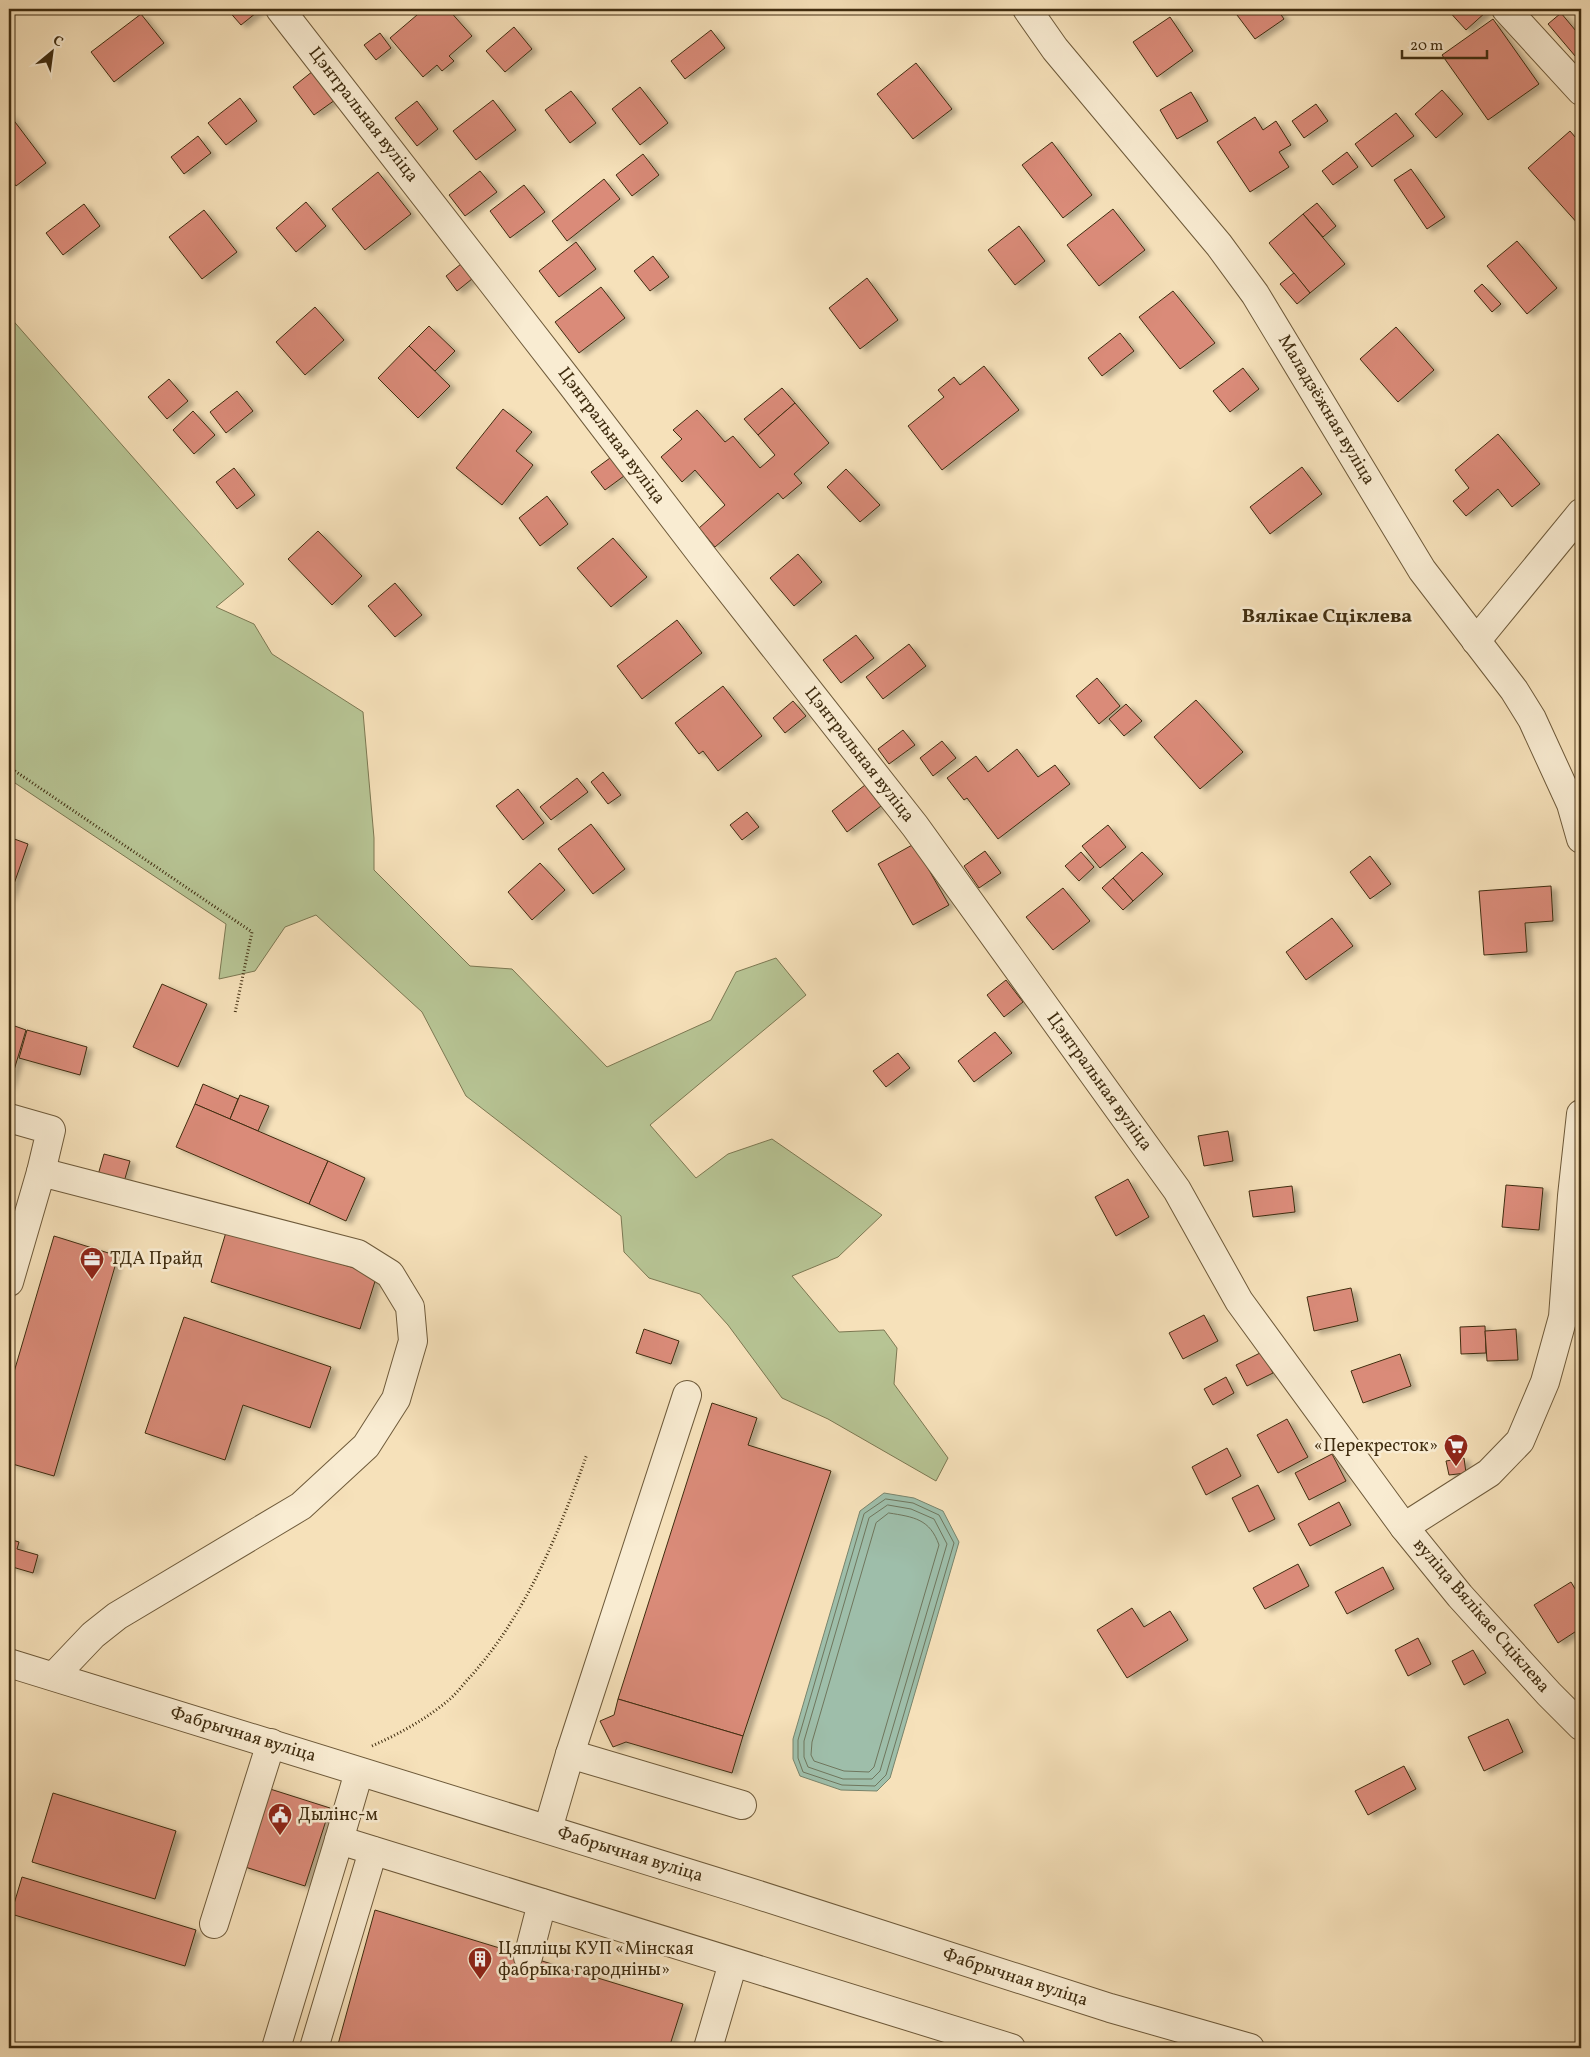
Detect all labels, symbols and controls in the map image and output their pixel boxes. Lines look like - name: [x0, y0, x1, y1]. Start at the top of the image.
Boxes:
- north arrow: [28, 28, 78, 78]
- scale bar: [1402, 28, 1488, 60]
- text: С: [49, 31, 66, 52]
- text: 20 m: [1410, 36, 1443, 57]
- street label: Цэнтральная вуліца: [302, 42, 424, 188]
- street label: Маладзёжная вуліца: [1271, 330, 1381, 490]
- street label: Цэнтральная вуліца: [551, 362, 671, 510]
- district label: Вялікае Сціклева: [1242, 603, 1412, 631]
- street label: Цэнтральная вуліца: [798, 682, 920, 828]
- street label: Цэнтральная вуліца: [1040, 1007, 1158, 1157]
- office icon: ТДА Прайд: [79, 1246, 105, 1280]
- place label: ТДА Прайд: [110, 1247, 203, 1272]
- supermarket icon: «Перекресток»: [1443, 1433, 1469, 1467]
- place label: «Перекресток»: [1314, 1434, 1438, 1459]
- street label: вуліца Вялікае Сціклева: [1407, 1533, 1555, 1699]
- street label: Фабрычная вуліца: [167, 1701, 319, 1769]
- public building icon: Дылінс-м: [267, 1802, 293, 1836]
- place label: Дылінс-м: [298, 1803, 378, 1828]
- street label: Фабрычная вуліца: [554, 1821, 706, 1889]
- place label: Цяпліцы КУП «Мінская фабрыка гародніны»: [498, 1937, 694, 1983]
- street label: Фабрычная вуліца: [939, 1943, 1091, 2013]
- building icon: Цяпліцы КУП «Мінская фабрыка гародніны»: [467, 1946, 493, 1980]

